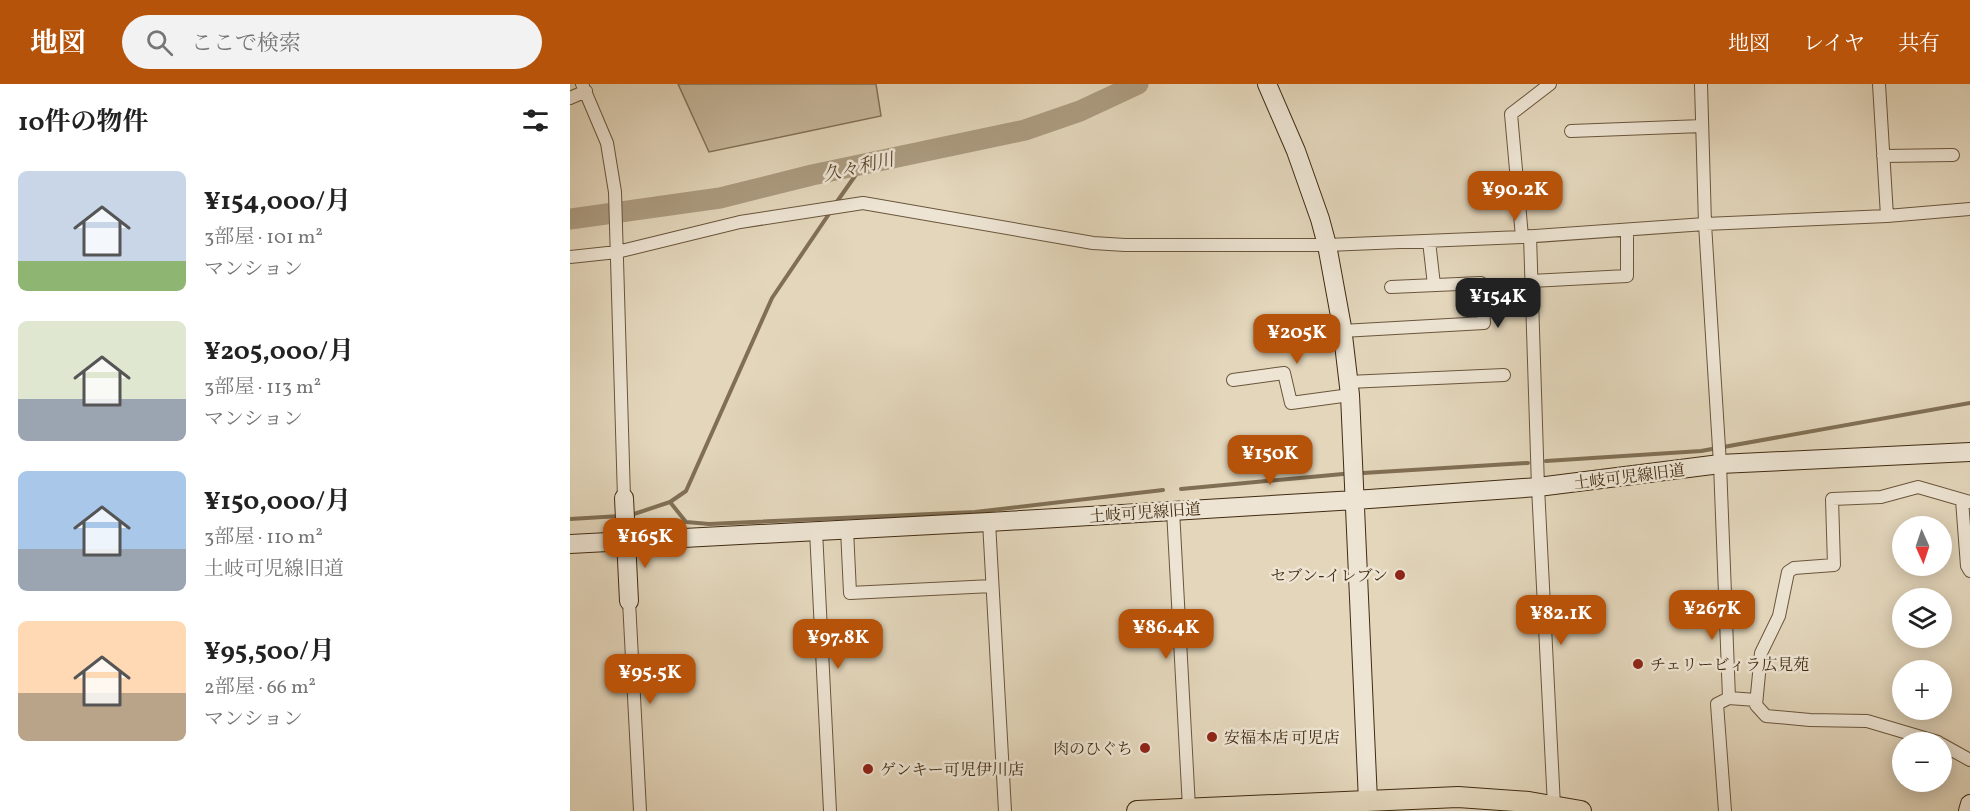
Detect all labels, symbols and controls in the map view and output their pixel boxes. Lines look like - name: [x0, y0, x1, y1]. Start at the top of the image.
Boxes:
- search box: [122, 15, 542, 69]
- text: 地図: [30, 25, 86, 64]
- icon: search: [143, 26, 176, 59]
- text: ここで検索: [191, 29, 301, 60]
- text: 地図: [1728, 30, 1770, 59]
- text: レイヤ: [1803, 30, 1865, 59]
- text: 共有: [1898, 30, 1940, 59]
- icon: filters: [519, 104, 552, 137]
- text: 10件の物件: [18, 105, 148, 141]
- water label: 久々利川: [820, 148, 898, 189]
- pin: ¥90.2K: [1466, 171, 1564, 222]
- text: ¥90.2K: [1482, 176, 1548, 204]
- text: ¥154,000/月: [204, 184, 351, 220]
- icon: home: [66, 195, 138, 267]
- text: 3部屋 · 101 m²: [204, 224, 323, 252]
- text: マンション: [204, 256, 303, 284]
- pin: ¥154K: [1456, 278, 1540, 329]
- text: ¥154K: [1470, 283, 1526, 311]
- pin: ¥205K: [1255, 314, 1339, 365]
- text: ¥205K: [1267, 319, 1327, 347]
- text: ¥205,000/月: [204, 334, 354, 370]
- icon: home: [66, 345, 138, 417]
- text: 3部屋 · 113 m²: [204, 374, 321, 402]
- text: マンション: [204, 406, 303, 434]
- pin: ¥150K: [1228, 435, 1312, 486]
- text: ¥150K: [1242, 440, 1298, 468]
- street label: 土岐可児線旧道: [1572, 460, 1686, 496]
- text: ¥150,000/月: [204, 484, 351, 520]
- icon: home: [66, 495, 138, 567]
- street label: 土岐可児線旧道: [1089, 499, 1202, 529]
- north arrow: [1892, 516, 1952, 576]
- map controls: [1892, 516, 1952, 792]
- pin: ¥165K: [603, 518, 687, 569]
- text: ¥165K: [617, 523, 673, 551]
- text: 3部屋 · 110 m²: [204, 524, 323, 552]
- text: 土岐可児線旧道: [204, 556, 344, 584]
- place label: セブン-イレブン: [1271, 566, 1388, 588]
- marker: セブン-イレブン: [1393, 568, 1407, 582]
- button: layers: [1892, 588, 1952, 648]
- pin: ¥267K: [1670, 590, 1754, 641]
- pin: ¥82.1K: [1512, 595, 1610, 646]
- text: ¥267K: [1683, 595, 1741, 623]
- text: ¥82.1K: [1530, 600, 1592, 628]
- pin: ¥86.4K: [1117, 609, 1215, 660]
- text: ¥86.4K: [1133, 614, 1199, 642]
- pin: ¥97.8K: [789, 619, 887, 670]
- text: ¥97.8K: [807, 624, 869, 652]
- text: ¥95,500/月: [204, 634, 335, 670]
- icon: home: [66, 645, 138, 717]
- pin: ¥95.5K: [601, 654, 699, 705]
- place label: チェリービィラ広見苑: [1650, 655, 1809, 677]
- marker: チェリービィラ広見苑: [1631, 657, 1645, 671]
- text: ¥95.5K: [619, 659, 681, 687]
- button: +: [1892, 660, 1952, 720]
- text: 2部屋 · 66 m²: [204, 674, 316, 702]
- text: マンション: [204, 706, 303, 734]
- place label: 安福本店 可児店: [1224, 728, 1339, 750]
- marker: 安福本店 可児店: [1205, 730, 1219, 744]
- button: −: [1892, 732, 1952, 792]
- place label: 肉のひぐち: [1053, 739, 1133, 761]
- marker: 肉のひぐち: [1138, 741, 1152, 755]
- place label: ゲンキー可児伊川店: [880, 760, 1024, 782]
- marker: ゲンキー可児伊川店: [861, 762, 875, 776]

